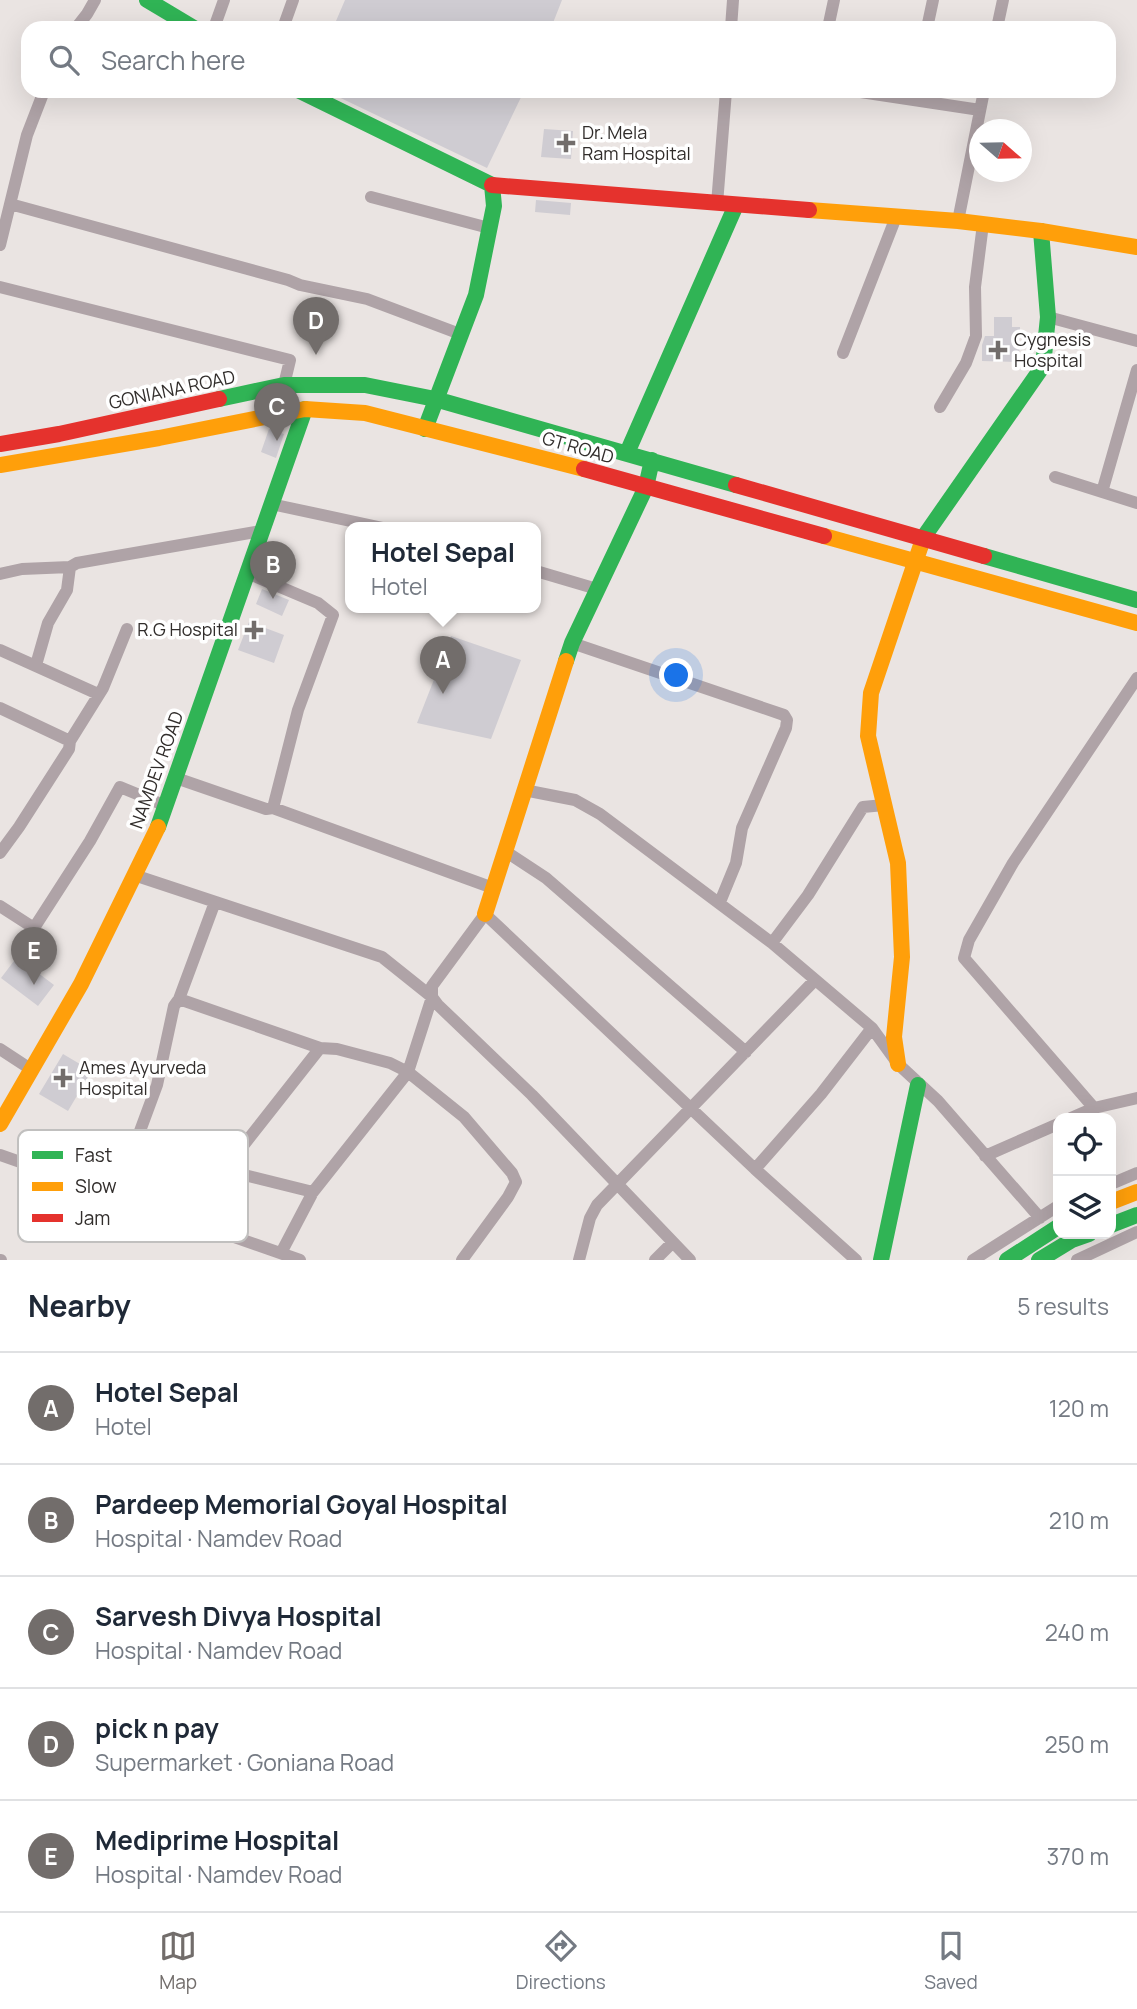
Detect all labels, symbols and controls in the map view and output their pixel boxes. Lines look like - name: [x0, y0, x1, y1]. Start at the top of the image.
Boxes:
- search box: [21, 21, 1116, 98]
- icon: search: [45, 41, 83, 79]
- text: Search here: [101, 42, 246, 78]
- north arrow: [969, 119, 1032, 182]
- place label: Dr. Mela Ram Hospital: [582, 120, 691, 165]
- marker: Dr. Mela Ram Hospital: [556, 133, 576, 153]
- pin: D: [293, 297, 339, 355]
- place label: Cygnesis Hospital: [1014, 327, 1091, 372]
- marker: Cygnesis Hospital: [988, 340, 1008, 360]
- street label: GONIANA ROAD: [106, 364, 237, 414]
- pin: C: [254, 383, 300, 441]
- street label: GT ROAD: [540, 425, 617, 469]
- popup: [345, 522, 541, 613]
- text: Hotel Sepal: [371, 534, 515, 570]
- pin: B: [250, 541, 296, 599]
- text: Hotel: [371, 570, 428, 602]
- place label: R.G Hospital: [137, 617, 238, 641]
- marker: R.G Hospital: [244, 620, 264, 640]
- pin: A: [420, 636, 466, 694]
- your location: [659, 658, 693, 692]
- street label: NAMDEV ROAD: [124, 708, 188, 832]
- pin: E: [11, 927, 57, 985]
- place label: Ames Ayurveda Hospital: [79, 1055, 206, 1100]
- marker: Ames Ayurveda Hospital: [53, 1068, 73, 1088]
- map controls: [1053, 1113, 1116, 1239]
- button: locate: [1053, 1113, 1116, 1176]
- legend: [18, 1130, 248, 1242]
- text: Fast: [75, 1142, 112, 1168]
- text: Slow: [75, 1173, 117, 1199]
- button: layers: [1053, 1176, 1116, 1239]
- text: Jam: [75, 1205, 110, 1231]
- text: Nearby: [28, 1285, 131, 1326]
- text: 5 results: [1017, 1290, 1109, 1322]
- text: Hotel Sepal: [95, 1374, 239, 1410]
- text: A: [43, 1392, 59, 1424]
- text: 120 m: [1049, 1392, 1109, 1424]
- text: Hotel: [95, 1410, 152, 1442]
- text: Pardeep Memorial Goyal Hospital: [95, 1486, 508, 1522]
- text: B: [44, 1504, 58, 1536]
- text: 210 m: [1049, 1504, 1109, 1536]
- text: Hospital · Namdev Road: [95, 1522, 342, 1554]
- text: Sarvesh Divya Hospital: [95, 1598, 382, 1634]
- text: C: [43, 1616, 60, 1648]
- text: 240 m: [1045, 1616, 1109, 1648]
- text: Hospital · Namdev Road: [95, 1634, 342, 1666]
- text: pick n pay: [95, 1710, 219, 1746]
- text: D: [43, 1728, 59, 1760]
- text: 250 m: [1044, 1728, 1109, 1760]
- text: Supermarket · Goniana Road: [95, 1746, 394, 1778]
- text: Mediprime Hospital: [95, 1822, 339, 1858]
- text: E: [44, 1840, 58, 1872]
- text: 370 m: [1047, 1840, 1109, 1872]
- text: Hospital · Namdev Road: [95, 1858, 342, 1890]
- tab: Map: [159, 1927, 197, 1995]
- tab: Directions: [516, 1927, 606, 1995]
- tab: Saved: [924, 1927, 978, 1995]

